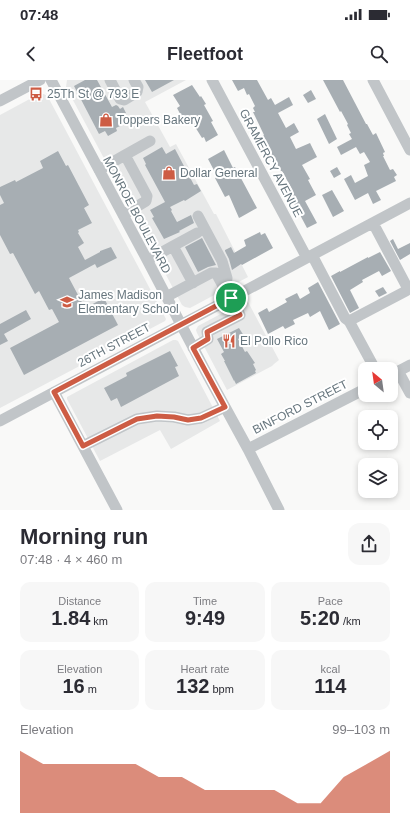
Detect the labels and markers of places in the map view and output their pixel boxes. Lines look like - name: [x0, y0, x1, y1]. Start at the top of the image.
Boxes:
- bus stop icon: 25Th St @ 793 E: [28, 86, 44, 102]
- place label: 25Th St @ 793 E: [47, 87, 139, 101]
- shop icon: Toppers Bakery: [98, 112, 114, 128]
- place label: Toppers Bakery: [117, 113, 200, 127]
- shop icon: Dollar General: [161, 165, 177, 181]
- place label: Dollar General: [180, 166, 257, 180]
- pin: [214, 281, 248, 315]
- place label: James Madison Elementary School: [78, 288, 179, 316]
- school or university icon: James Madison Elementary School: [59, 294, 75, 310]
- restaurant icon: El Pollo Rico: [221, 333, 237, 349]
- place label: El Pollo Rico: [240, 334, 308, 348]

